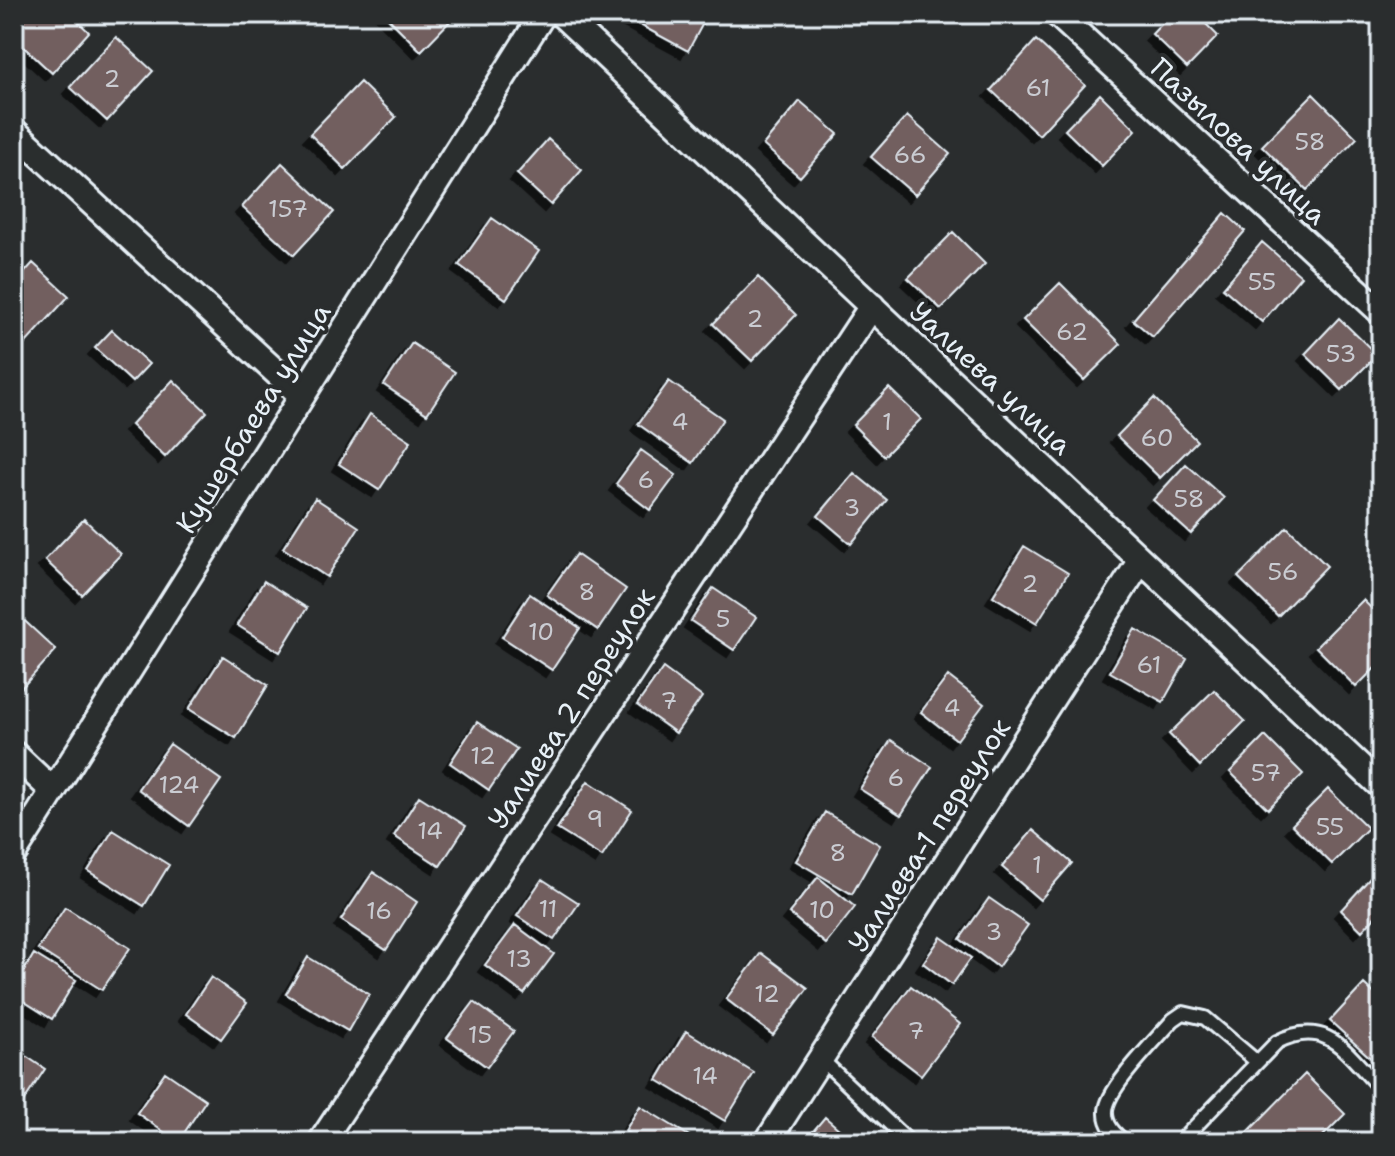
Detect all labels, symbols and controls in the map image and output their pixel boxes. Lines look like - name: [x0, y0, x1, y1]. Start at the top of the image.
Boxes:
- street label: Пазылова улица: [1142, 49, 1336, 233]
- house number: 2: [104, 63, 120, 95]
- house number: 61: [1026, 72, 1050, 104]
- house number: 58: [1295, 126, 1325, 158]
- house number: 66: [894, 139, 926, 171]
- house number: 157: [268, 193, 308, 225]
- house number: 55: [1248, 266, 1276, 298]
- street label: Уалиева улица: [901, 293, 1081, 463]
- street label: Кушербаева улица: [167, 296, 339, 540]
- house number: 2: [747, 303, 763, 335]
- house number: 62: [1056, 316, 1088, 348]
- house number: 53: [1326, 338, 1356, 370]
- house number: 4: [672, 406, 688, 438]
- house number: 1: [882, 406, 892, 438]
- house number: 60: [1141, 422, 1173, 454]
- house number: 6: [638, 464, 654, 496]
- house number: 58: [1174, 483, 1204, 515]
- house number: 3: [844, 492, 860, 524]
- house number: 56: [1267, 556, 1299, 588]
- house number: 2: [1022, 568, 1038, 600]
- house number: 8: [579, 576, 595, 608]
- street label: Уалиева 2 переулок: [479, 580, 663, 836]
- house number: 5: [716, 603, 730, 635]
- house number: 10: [528, 616, 554, 648]
- house number: 61: [1137, 649, 1161, 681]
- house number: 7: [661, 685, 677, 717]
- house number: 4: [944, 692, 960, 724]
- street label: Уалиева-1 переулок: [839, 711, 1019, 959]
- house number: 12: [470, 740, 496, 772]
- house number: 57: [1251, 757, 1281, 789]
- house number: 6: [888, 762, 904, 794]
- house number: 124: [159, 769, 199, 801]
- house number: 9: [587, 803, 603, 835]
- house number: 55: [1316, 811, 1344, 843]
- house number: 14: [417, 815, 443, 847]
- house number: 8: [830, 837, 846, 869]
- house number: 1: [1032, 849, 1042, 881]
- house number: 11: [538, 893, 558, 925]
- house number: 10: [809, 894, 835, 926]
- house number: 16: [366, 895, 392, 927]
- house number: 3: [986, 916, 1002, 948]
- house number: 13: [506, 943, 532, 975]
- house number: 12: [754, 978, 780, 1010]
- house number: 7: [908, 1015, 924, 1047]
- house number: 15: [468, 1019, 492, 1051]
- house number: 14: [692, 1060, 718, 1092]

